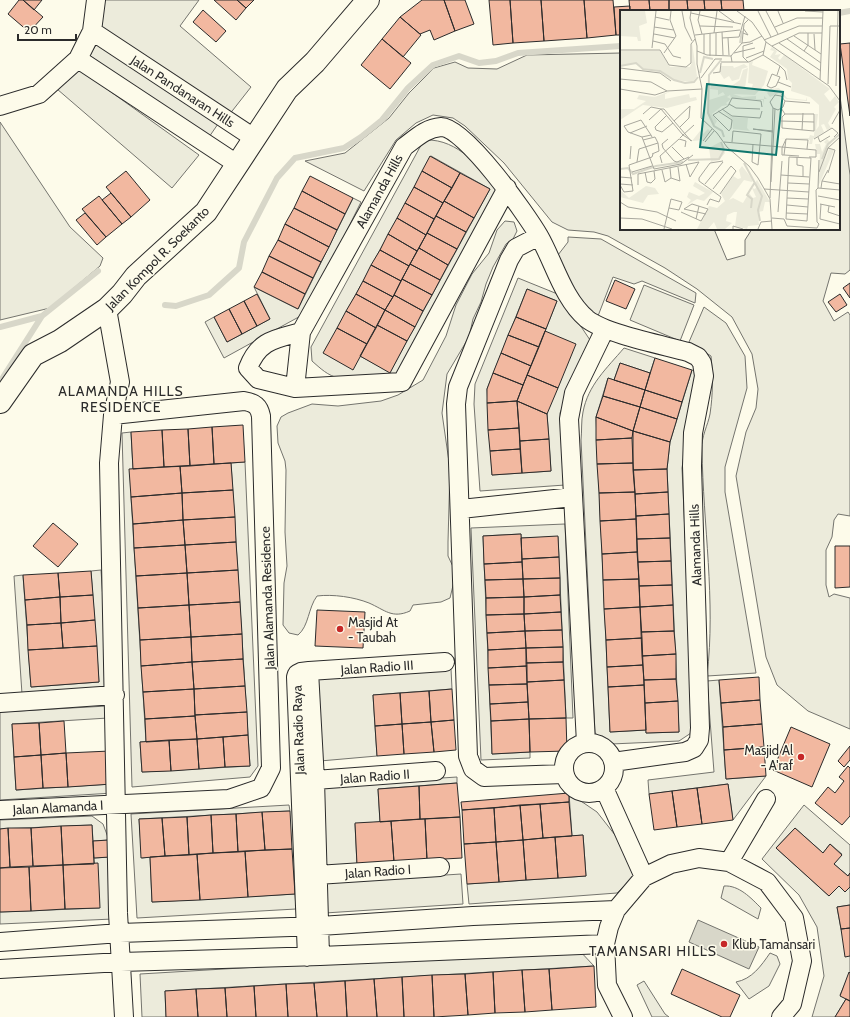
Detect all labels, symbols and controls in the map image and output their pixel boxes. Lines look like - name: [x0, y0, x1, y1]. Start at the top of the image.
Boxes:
- inset map: [620, 10, 840, 230]
- scale bar: [18, 16, 76, 42]
- text: 20 m: [24, 22, 52, 37]
- street label: Jalan Pandanaran Hills: [127, 51, 238, 131]
- street label: Alamanda Hills: [352, 151, 406, 231]
- street label: Jalan Kompol R. Soekanto: [101, 203, 212, 314]
- district label: ALAMANDA HILLS RESIDENCE: [58, 382, 184, 416]
- street label: Alamanda Hills: [686, 503, 704, 586]
- street label: Jalan Alamanda Residence: [256, 526, 278, 671]
- place label: Masjid At - Taubah: [348, 614, 398, 645]
- marker: Masjid At - Taubah: [335, 624, 345, 634]
- street label: Jalan Radio III: [339, 656, 414, 678]
- street label: Jalan Radio Raya: [288, 684, 308, 776]
- place label: Masjid Al - A'raf: [744, 742, 794, 773]
- marker: Masjid Al - A'raf: [796, 752, 806, 762]
- street label: Jalan Radio II: [339, 766, 410, 786]
- street label: Jalan Alamanda I: [11, 797, 104, 817]
- street label: Jalan Radio I: [343, 861, 412, 881]
- place label: Klub Tamansari: [732, 936, 815, 952]
- marker: Klub Tamansari: [719, 939, 729, 949]
- district label: TAMANSARI HILLS: [589, 942, 717, 960]

